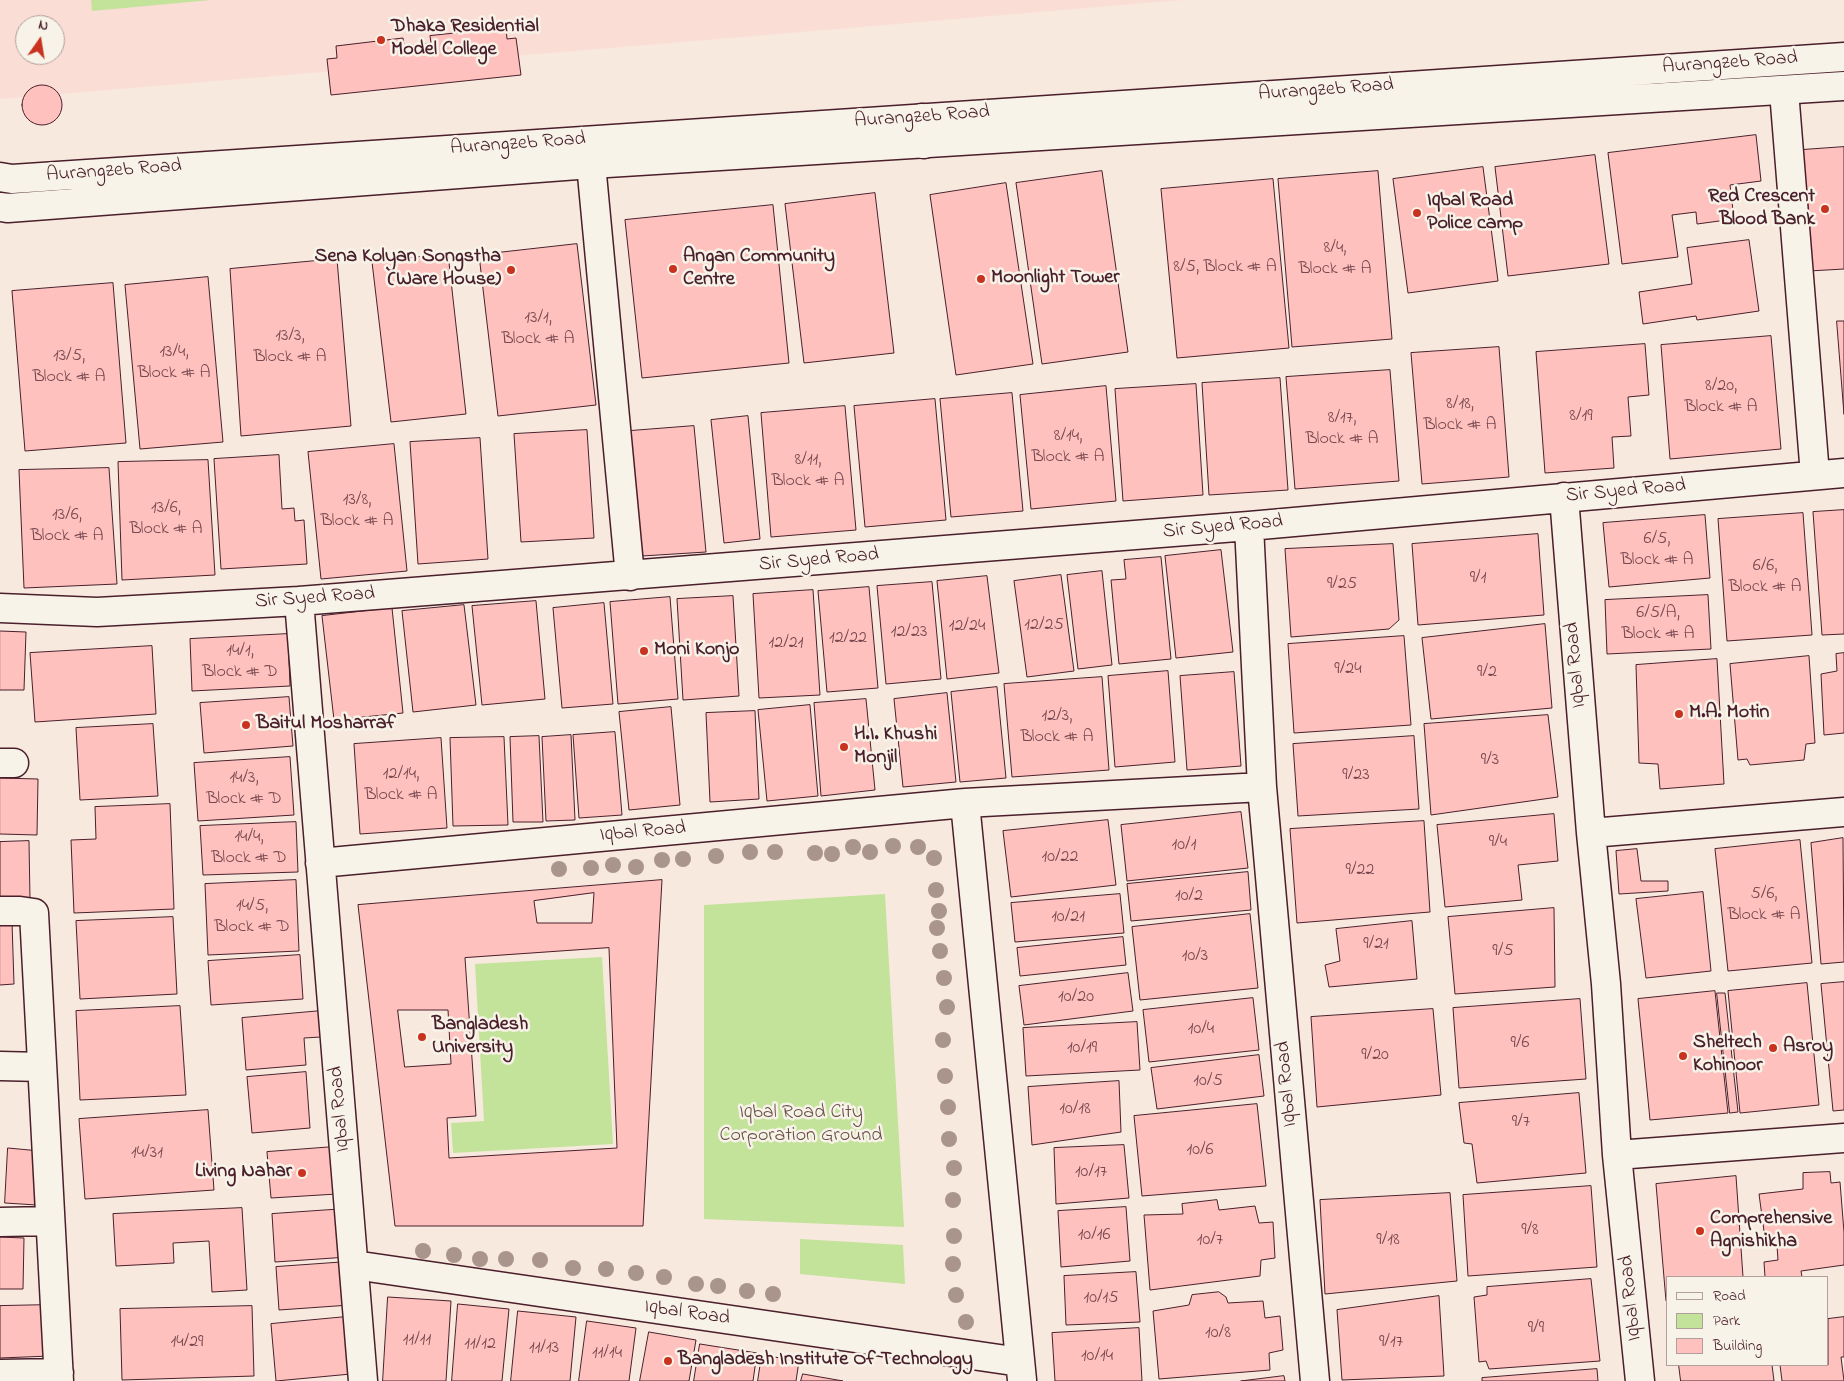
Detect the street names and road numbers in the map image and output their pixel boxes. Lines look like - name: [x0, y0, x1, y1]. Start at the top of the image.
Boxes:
- street label: Aurangzeb Road: [1661, 47, 1799, 81]
- street label: Aurangzeb Road: [1257, 74, 1395, 108]
- street label: Aurangzeb Road: [853, 101, 991, 135]
- street label: Aurangzeb Road: [449, 128, 587, 162]
- street label: Aurangzeb Road: [45, 155, 183, 189]
- street label: Sir Syed Road: [1565, 475, 1687, 509]
- street label: Sir Syed Road: [1162, 511, 1284, 545]
- street label: Sir Syed Road: [758, 544, 880, 578]
- street label: Sir Syed Road: [254, 583, 376, 615]
- street label: Iqbal Road: [1561, 621, 1593, 709]
- street label: Iqbal Road: [599, 817, 687, 849]
- street label: Iqbal Road: [1272, 1040, 1304, 1128]
- street label: Iqbal Road: [325, 1065, 357, 1153]
- street label: Iqbal Road: [1616, 1254, 1648, 1342]
- street label: Iqbal Road: [643, 1296, 731, 1332]

